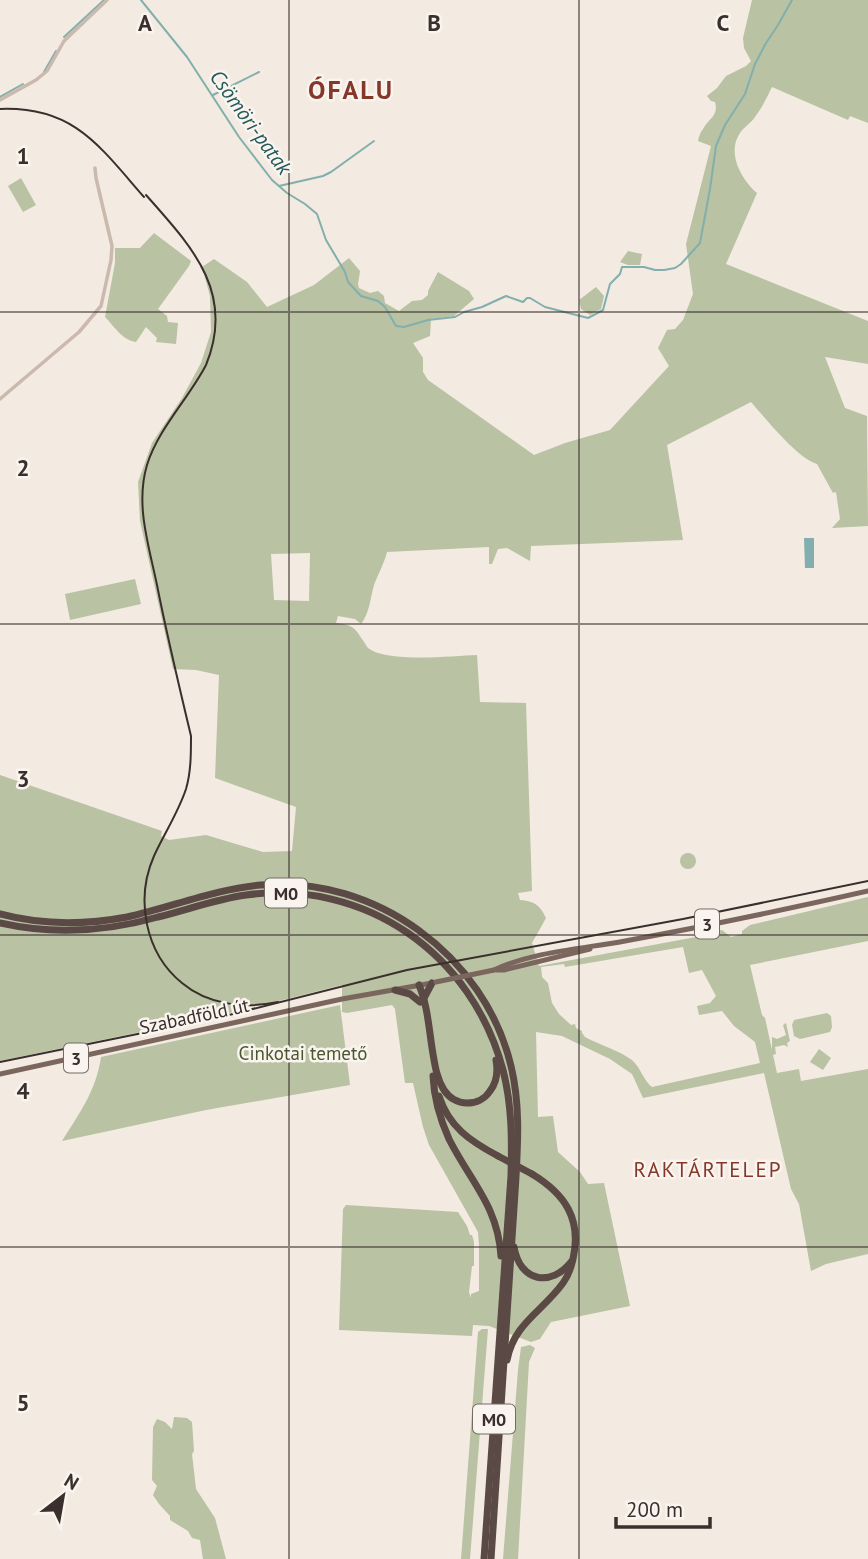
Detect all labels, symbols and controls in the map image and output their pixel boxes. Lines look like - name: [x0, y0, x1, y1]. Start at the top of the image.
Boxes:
- text: A: [138, 8, 152, 37]
- text: B: [427, 8, 441, 37]
- text: C: [717, 8, 730, 37]
- water label: Csömöri-patak: [204, 64, 299, 181]
- district label: ÓFALU: [308, 73, 394, 106]
- text: 1: [16, 141, 30, 170]
- text: 2: [16, 453, 30, 482]
- text: 3: [16, 764, 30, 793]
- road number: M0: [265, 878, 307, 908]
- road number: 3: [695, 909, 719, 939]
- street label: Szabadföld út: [137, 993, 252, 1039]
- park label: Cinkotai temető: [239, 1041, 367, 1065]
- road number: 3: [64, 1044, 88, 1072]
- text: 4: [16, 1076, 30, 1105]
- district label: RAKTÁRTELEP: [634, 1156, 782, 1183]
- text: 5: [16, 1388, 30, 1417]
- road number: M0: [473, 1404, 515, 1434]
- north arrow: [28, 1461, 98, 1531]
- text: N: [60, 1468, 83, 1495]
- scale bar: [616, 1486, 710, 1530]
- text: 200 m: [626, 1496, 683, 1523]

